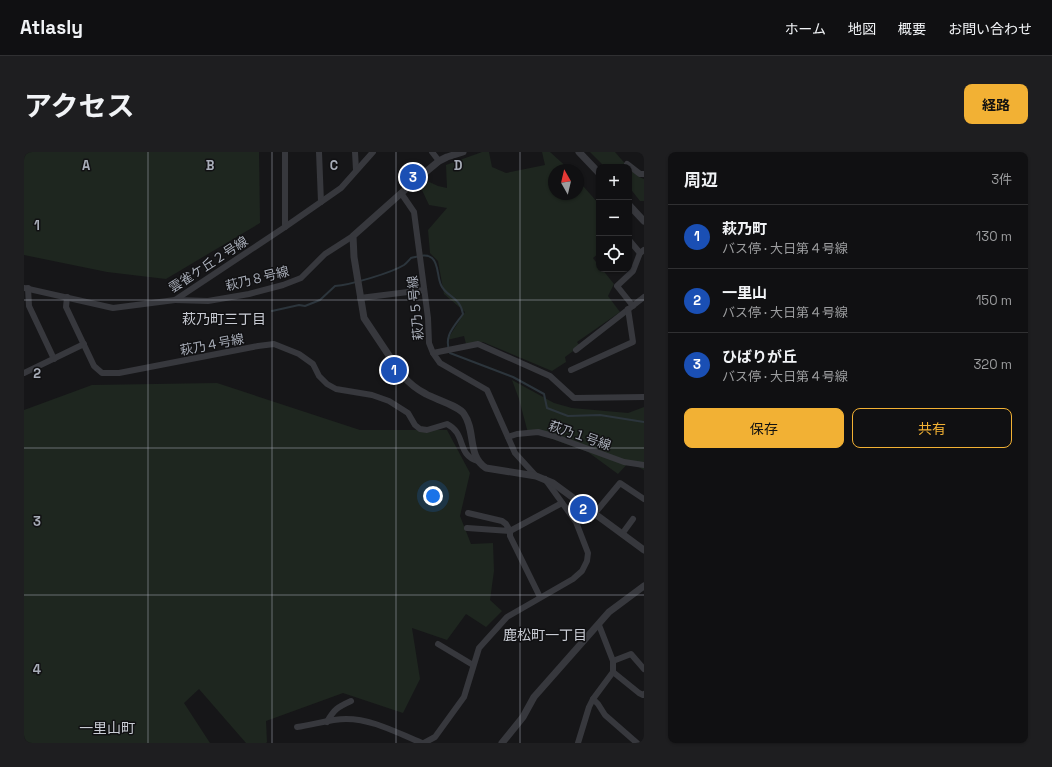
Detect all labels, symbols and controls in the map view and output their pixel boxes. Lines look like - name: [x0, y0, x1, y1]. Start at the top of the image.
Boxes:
- text: Atlasly: [20, 15, 83, 40]
- text: ホーム: [784, 20, 826, 38]
- text: 地図: [848, 20, 876, 38]
- text: 概要: [898, 20, 926, 38]
- text: お問い合わせ: [948, 20, 1032, 38]
- button: 経路: [964, 84, 1028, 124]
- text: アクセス: [24, 88, 135, 124]
- text: A: [82, 157, 91, 174]
- text: B: [206, 157, 215, 174]
- text: C: [330, 157, 338, 174]
- text: D: [454, 157, 463, 174]
- pin: 3: [400, 162, 426, 192]
- north arrow: [548, 164, 584, 200]
- map controls: [596, 164, 632, 272]
- button: +: [596, 164, 632, 200]
- text: 周辺: [684, 169, 718, 191]
- text: 3件: [991, 171, 1012, 188]
- button: −: [596, 200, 632, 236]
- text: 1: [34, 217, 40, 234]
- text: 萩乃町: [722, 219, 767, 238]
- text: 1: [694, 228, 700, 245]
- text: 130 m: [976, 228, 1012, 245]
- street label: 雲雀ケ丘２号線: [165, 233, 251, 296]
- button: locate: [596, 236, 632, 272]
- text: バス停 · 大日第４号線: [722, 240, 848, 257]
- street label: 萩乃８号線: [224, 262, 291, 295]
- street label: 萩乃５号線: [404, 275, 427, 341]
- text: 一里山: [722, 283, 767, 302]
- text: 2: [693, 292, 701, 309]
- text: 150 m: [976, 292, 1012, 309]
- text: バス停 · 大日第４号線: [722, 304, 848, 321]
- district label: 萩乃町三丁目: [182, 310, 266, 328]
- street label: 萩乃４号線: [179, 330, 246, 359]
- text: ひばりが丘: [722, 347, 797, 366]
- pin: 1: [381, 355, 407, 385]
- text: 3: [693, 356, 701, 373]
- text: 320 m: [973, 356, 1012, 373]
- text: 2: [33, 365, 41, 382]
- text: バス停 · 大日第４号線: [722, 368, 848, 385]
- button: 保存: [684, 408, 844, 448]
- button: 共有: [852, 408, 1012, 448]
- street label: 萩乃１号線: [546, 417, 613, 454]
- your location: [423, 486, 443, 506]
- pin: 2: [570, 494, 596, 524]
- text: 3: [33, 513, 41, 530]
- district label: 鹿松町一丁目: [503, 626, 587, 644]
- text: 4: [33, 661, 41, 678]
- district label: 一里山町: [79, 719, 135, 737]

